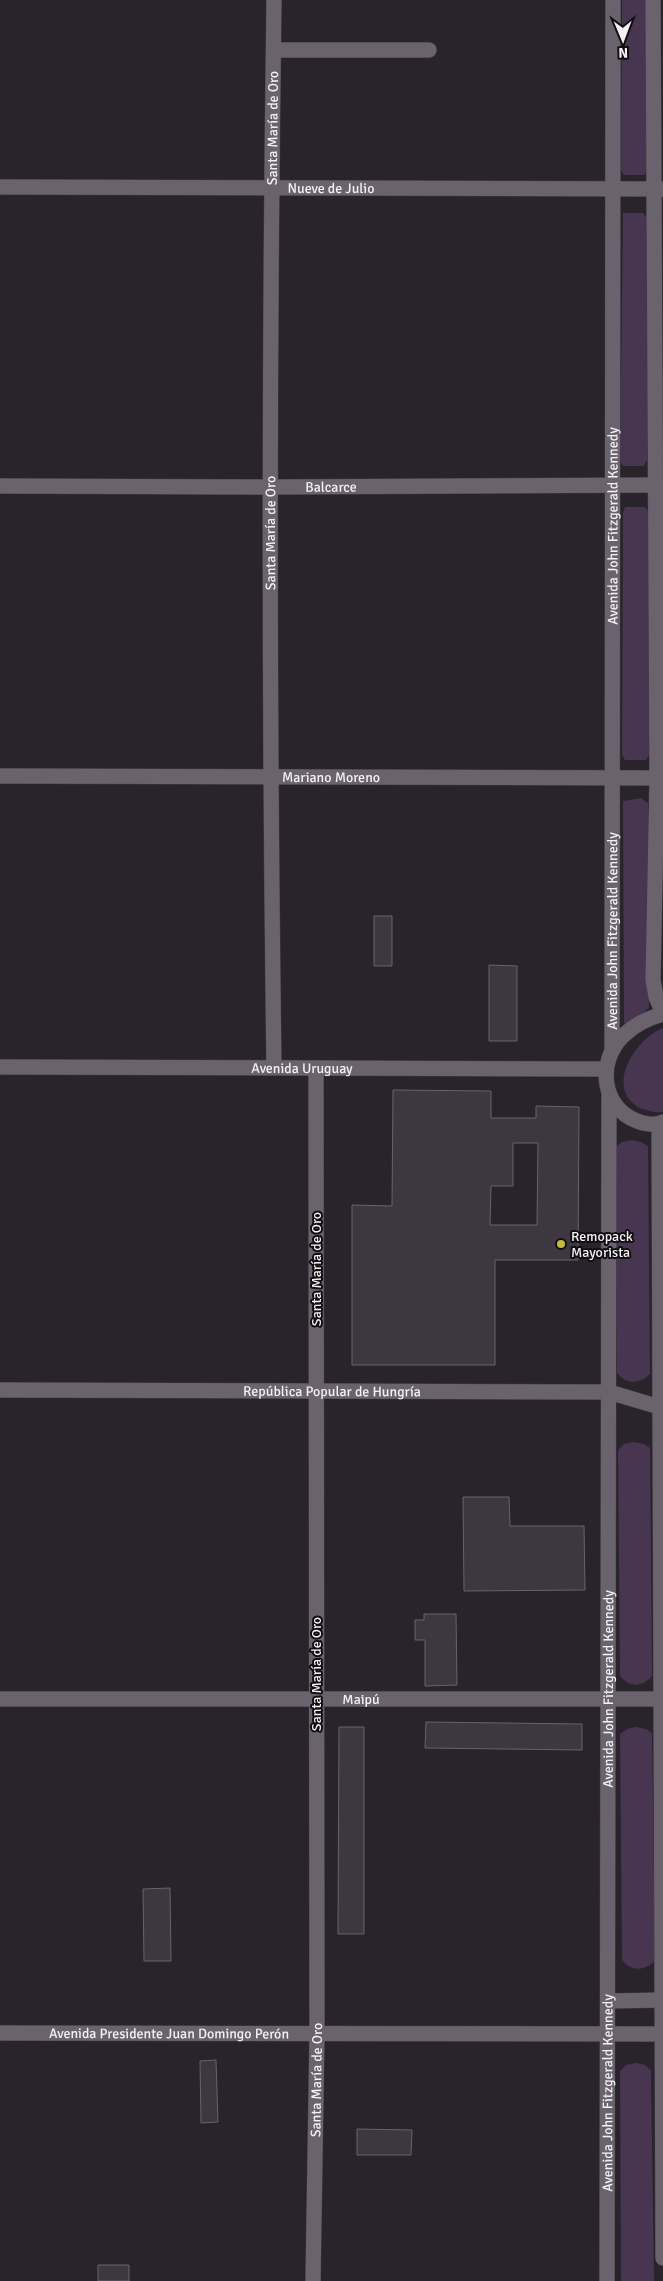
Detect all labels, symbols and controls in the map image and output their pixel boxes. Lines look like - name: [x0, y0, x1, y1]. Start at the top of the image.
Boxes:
- north arrow: [598, 15, 648, 65]
- text: N: [618, 44, 628, 61]
- street label: Santa María de Oro: [264, 71, 282, 185]
- street label: Nueve de Julio: [288, 180, 374, 197]
- street label: Avenida John Fitzgerald Kennedy: [604, 427, 622, 625]
- street label: Santa María de Oro: [262, 476, 279, 590]
- street label: Balcarce: [305, 479, 357, 496]
- street label: Mariano Moreno: [282, 769, 380, 786]
- street label: Avenida John Fitzgerald Kennedy: [604, 832, 621, 1030]
- street label: Avenida Uruguay: [251, 1060, 353, 1077]
- street label: Santa María de Oro: [308, 1212, 325, 1326]
- place label: Remopack Mayorista: [571, 1228, 633, 1261]
- marker: Remopack Mayorista: [555, 1238, 567, 1250]
- street label: República Popular de Hungría: [243, 1383, 421, 1400]
- street label: Avenida John Fitzgerald Kennedy: [600, 1590, 617, 1788]
- street label: Santa María de Oro: [308, 1617, 325, 1731]
- street label: Maipú: [342, 1691, 380, 1708]
- street label: Avenida John Fitzgerald Kennedy: [599, 1994, 616, 2192]
- street label: Santa María de Oro: [307, 2023, 326, 2137]
- street label: Avenida Presidente Juan Domingo Perón: [49, 2025, 289, 2042]

